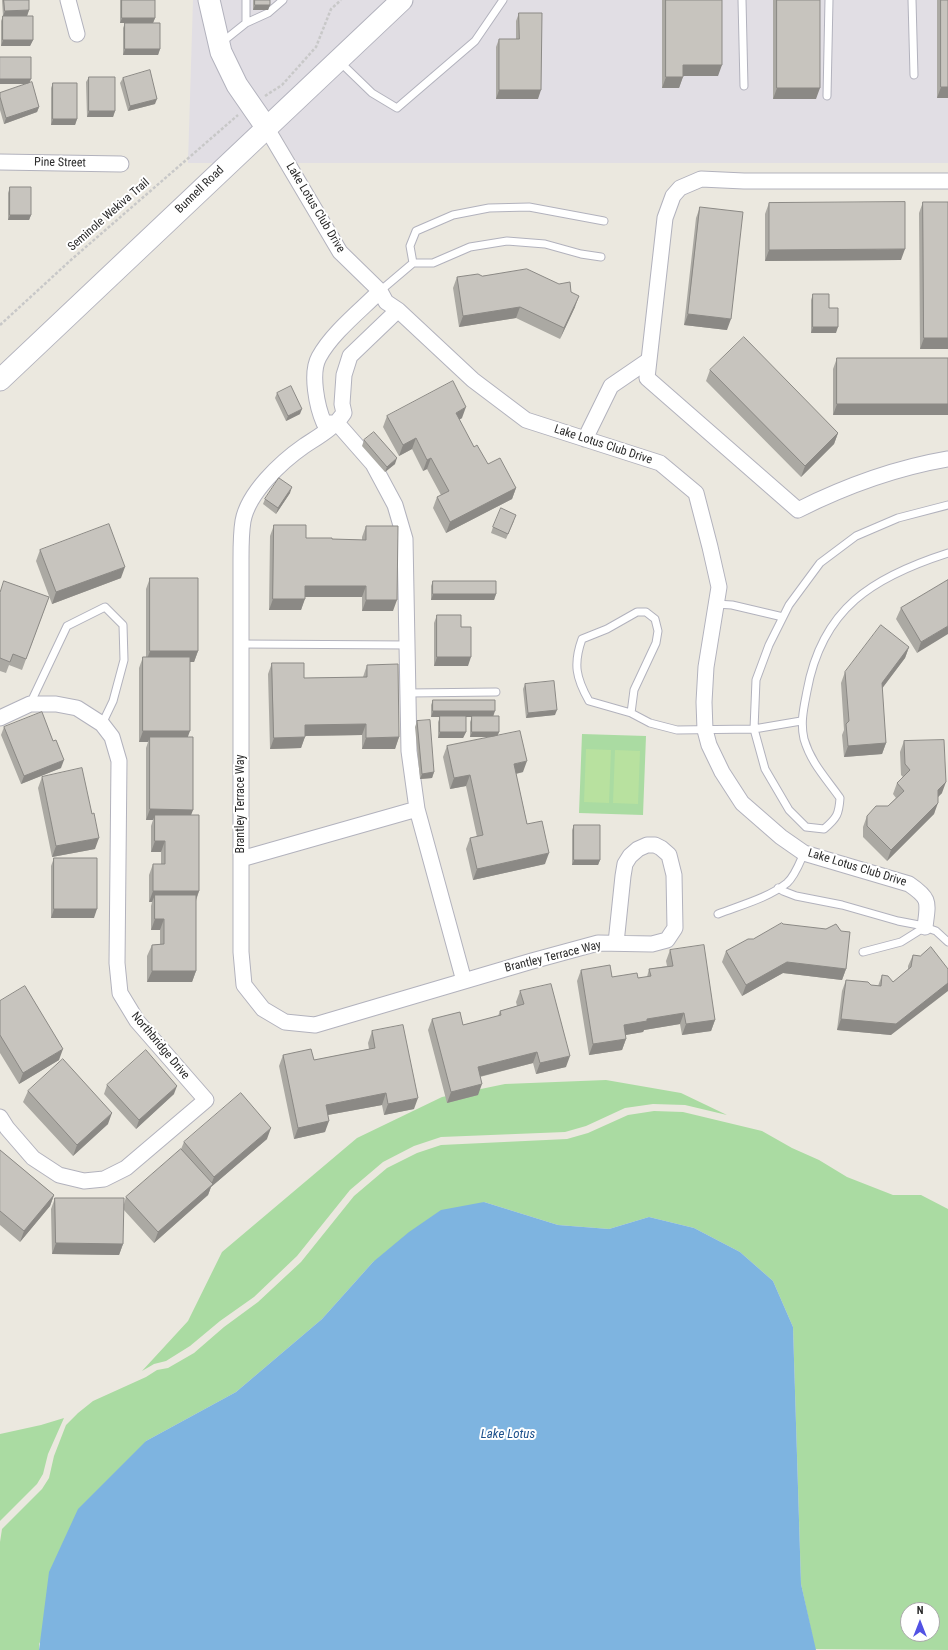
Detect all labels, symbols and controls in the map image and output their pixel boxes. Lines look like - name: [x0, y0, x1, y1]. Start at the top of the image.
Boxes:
- street label: Pine Street: [34, 155, 86, 171]
- street label: Lake Lotus Club Drive: [282, 160, 348, 256]
- street label: Bunnell Road: [173, 163, 227, 217]
- street label: Seminole Wekiva Trail: [65, 176, 153, 254]
- street label: Lake Lotus Club Drive: [552, 422, 654, 468]
- street label: Brantley Terrace Way: [234, 755, 248, 853]
- street label: Lake Lotus Club Drive: [806, 846, 908, 890]
- street label: Brantley Terrace Way: [503, 938, 603, 976]
- street label: Northbridge Drive: [128, 1009, 192, 1083]
- water label: Lake Lotus: [481, 1427, 535, 1443]
- north arrow: [900, 1602, 940, 1642]
- text: N: [917, 1604, 923, 1617]

